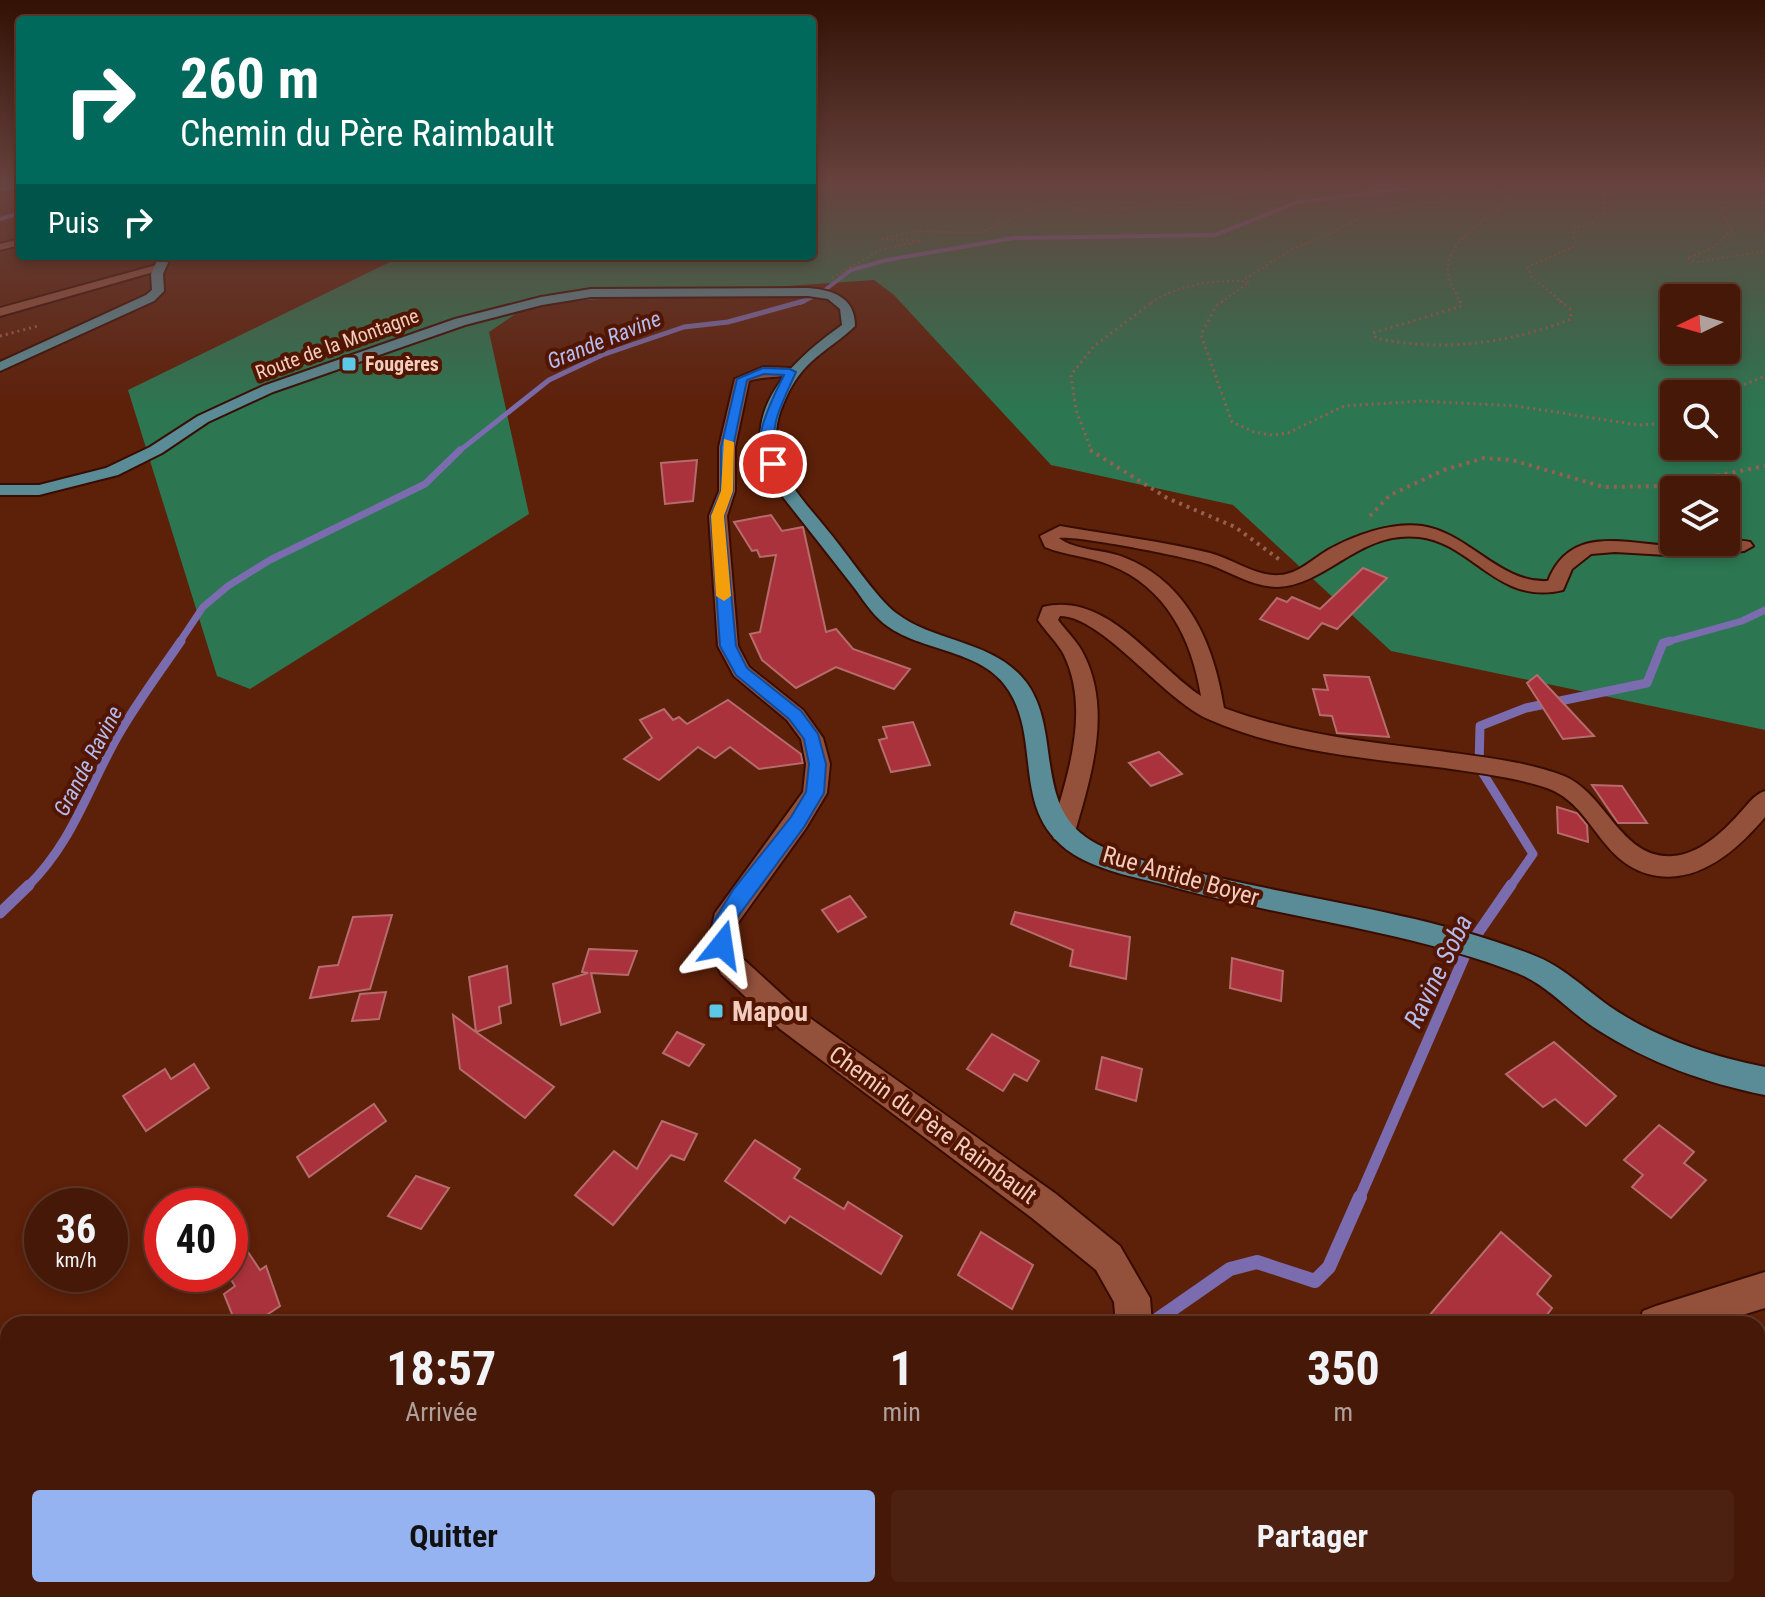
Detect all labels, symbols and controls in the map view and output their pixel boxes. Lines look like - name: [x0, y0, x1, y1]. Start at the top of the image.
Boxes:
- text: 260 m: [180, 46, 319, 112]
- icon: right: [48, 48, 152, 152]
- text: Chemin du Père Raimbault: [180, 113, 555, 155]
- icon: right: [116, 200, 160, 244]
- text: Puis: [48, 205, 100, 240]
- north arrow: [1660, 284, 1740, 364]
- map controls: [1660, 284, 1740, 556]
- street label: Route de la Montagne: [252, 303, 422, 385]
- water label: Grande Ravine: [543, 306, 665, 374]
- place label: Fougères: [365, 352, 439, 376]
- marker: Fougères: [340, 355, 358, 373]
- button: search: [1660, 380, 1740, 460]
- pin: [739, 430, 807, 498]
- icon: arrive: [751, 442, 795, 486]
- button: layers: [1660, 476, 1740, 556]
- water label: Grande Ravine: [49, 702, 127, 820]
- street label: Rue Antide Boyer: [1100, 840, 1262, 912]
- position arrow: [680, 903, 764, 987]
- water label: Ravine Soba: [1398, 910, 1478, 1032]
- place label: Mapou: [732, 995, 808, 1028]
- marker: Mapou: [707, 1002, 725, 1020]
- street label: Chemin du Père Raimbault: [824, 1040, 1042, 1210]
- speed limit sign: 40: [144, 1188, 248, 1292]
- text: 36: [56, 1206, 96, 1253]
- text: km/h: [55, 1248, 97, 1272]
- text: 18:57: [386, 1340, 496, 1397]
- text: 1: [890, 1340, 914, 1397]
- text: 350: [1307, 1340, 1380, 1397]
- text: Arrivée: [405, 1397, 477, 1427]
- text: min: [883, 1397, 921, 1427]
- text: m: [1334, 1397, 1353, 1427]
- button: Quitter: [32, 1490, 875, 1582]
- button: Partager: [891, 1490, 1734, 1582]

